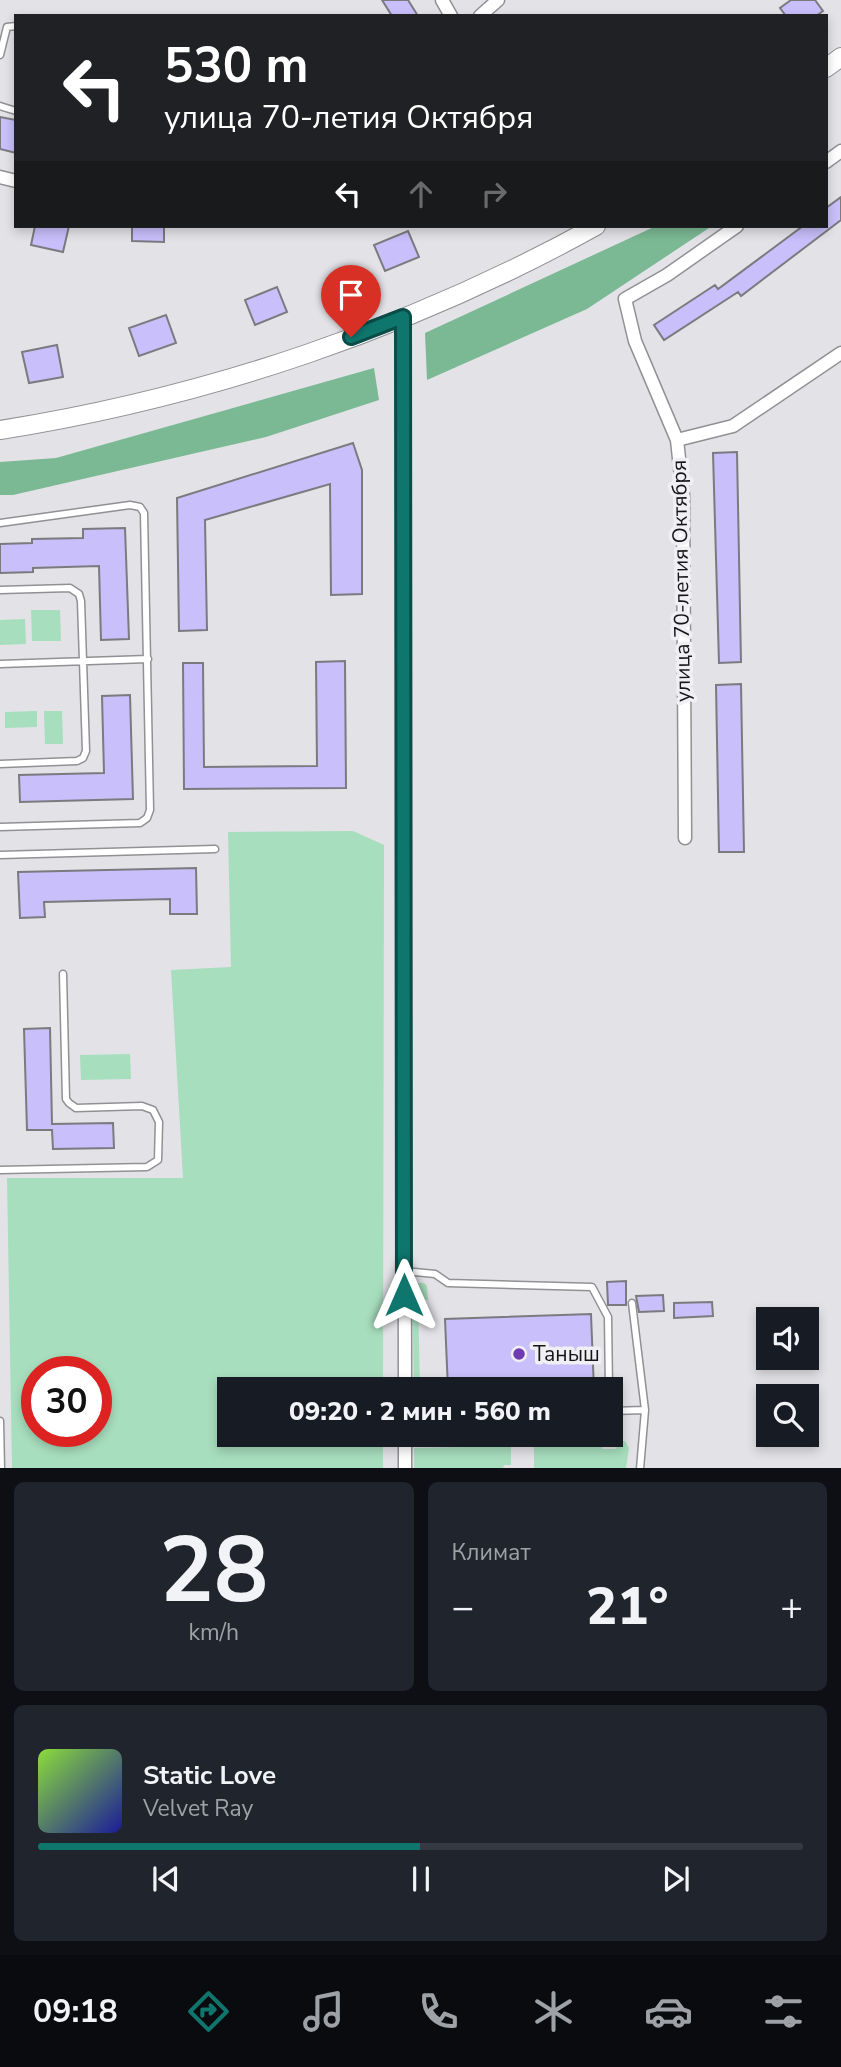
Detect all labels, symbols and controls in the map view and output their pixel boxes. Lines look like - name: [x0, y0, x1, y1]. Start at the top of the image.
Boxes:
- text: 530 m: [164, 32, 308, 99]
- icon: left: [49, 42, 140, 133]
- text: улица 70-летия Октября: [164, 96, 533, 139]
- icon: left: [329, 175, 367, 213]
- icon: ahead: [402, 175, 440, 213]
- icon: right: [475, 175, 513, 213]
- pin: [321, 265, 381, 337]
- icon: arrive: [332, 276, 370, 314]
- street label: улица 70-летия Октября: [665, 460, 697, 702]
- position arrow: [367, 1258, 441, 1332]
- map controls: [756, 1307, 819, 1447]
- button: sound: [756, 1307, 819, 1370]
- place label: Таныш: [533, 1340, 600, 1368]
- marker: Таныш: [511, 1346, 527, 1362]
- speed limit sign: 30: [21, 1356, 112, 1447]
- button: search: [756, 1384, 819, 1447]
- text: 09:20 · 2 мин · 560 m: [289, 1394, 551, 1429]
- text: 28: [159, 1509, 268, 1633]
- text: Климат: [452, 1537, 531, 1568]
- text: 21°: [586, 1571, 668, 1642]
- text: −: [452, 1582, 474, 1633]
- text: +: [780, 1582, 803, 1633]
- text: km/h: [188, 1617, 239, 1648]
- text: Static Love: [143, 1758, 276, 1793]
- text: Velvet Ray: [143, 1793, 253, 1824]
- icon: previous: [147, 1860, 185, 1898]
- icon: pause: [402, 1860, 440, 1898]
- icon: next: [657, 1860, 695, 1898]
- icon: directions: [184, 1987, 233, 2036]
- icon: music: [299, 1987, 348, 2036]
- icon: phone: [414, 1987, 463, 2036]
- icon: climate: [529, 1987, 578, 2036]
- icon: car: [644, 1987, 693, 2036]
- icon: filters: [759, 1987, 808, 2036]
- text: 09:18: [33, 1990, 118, 2033]

